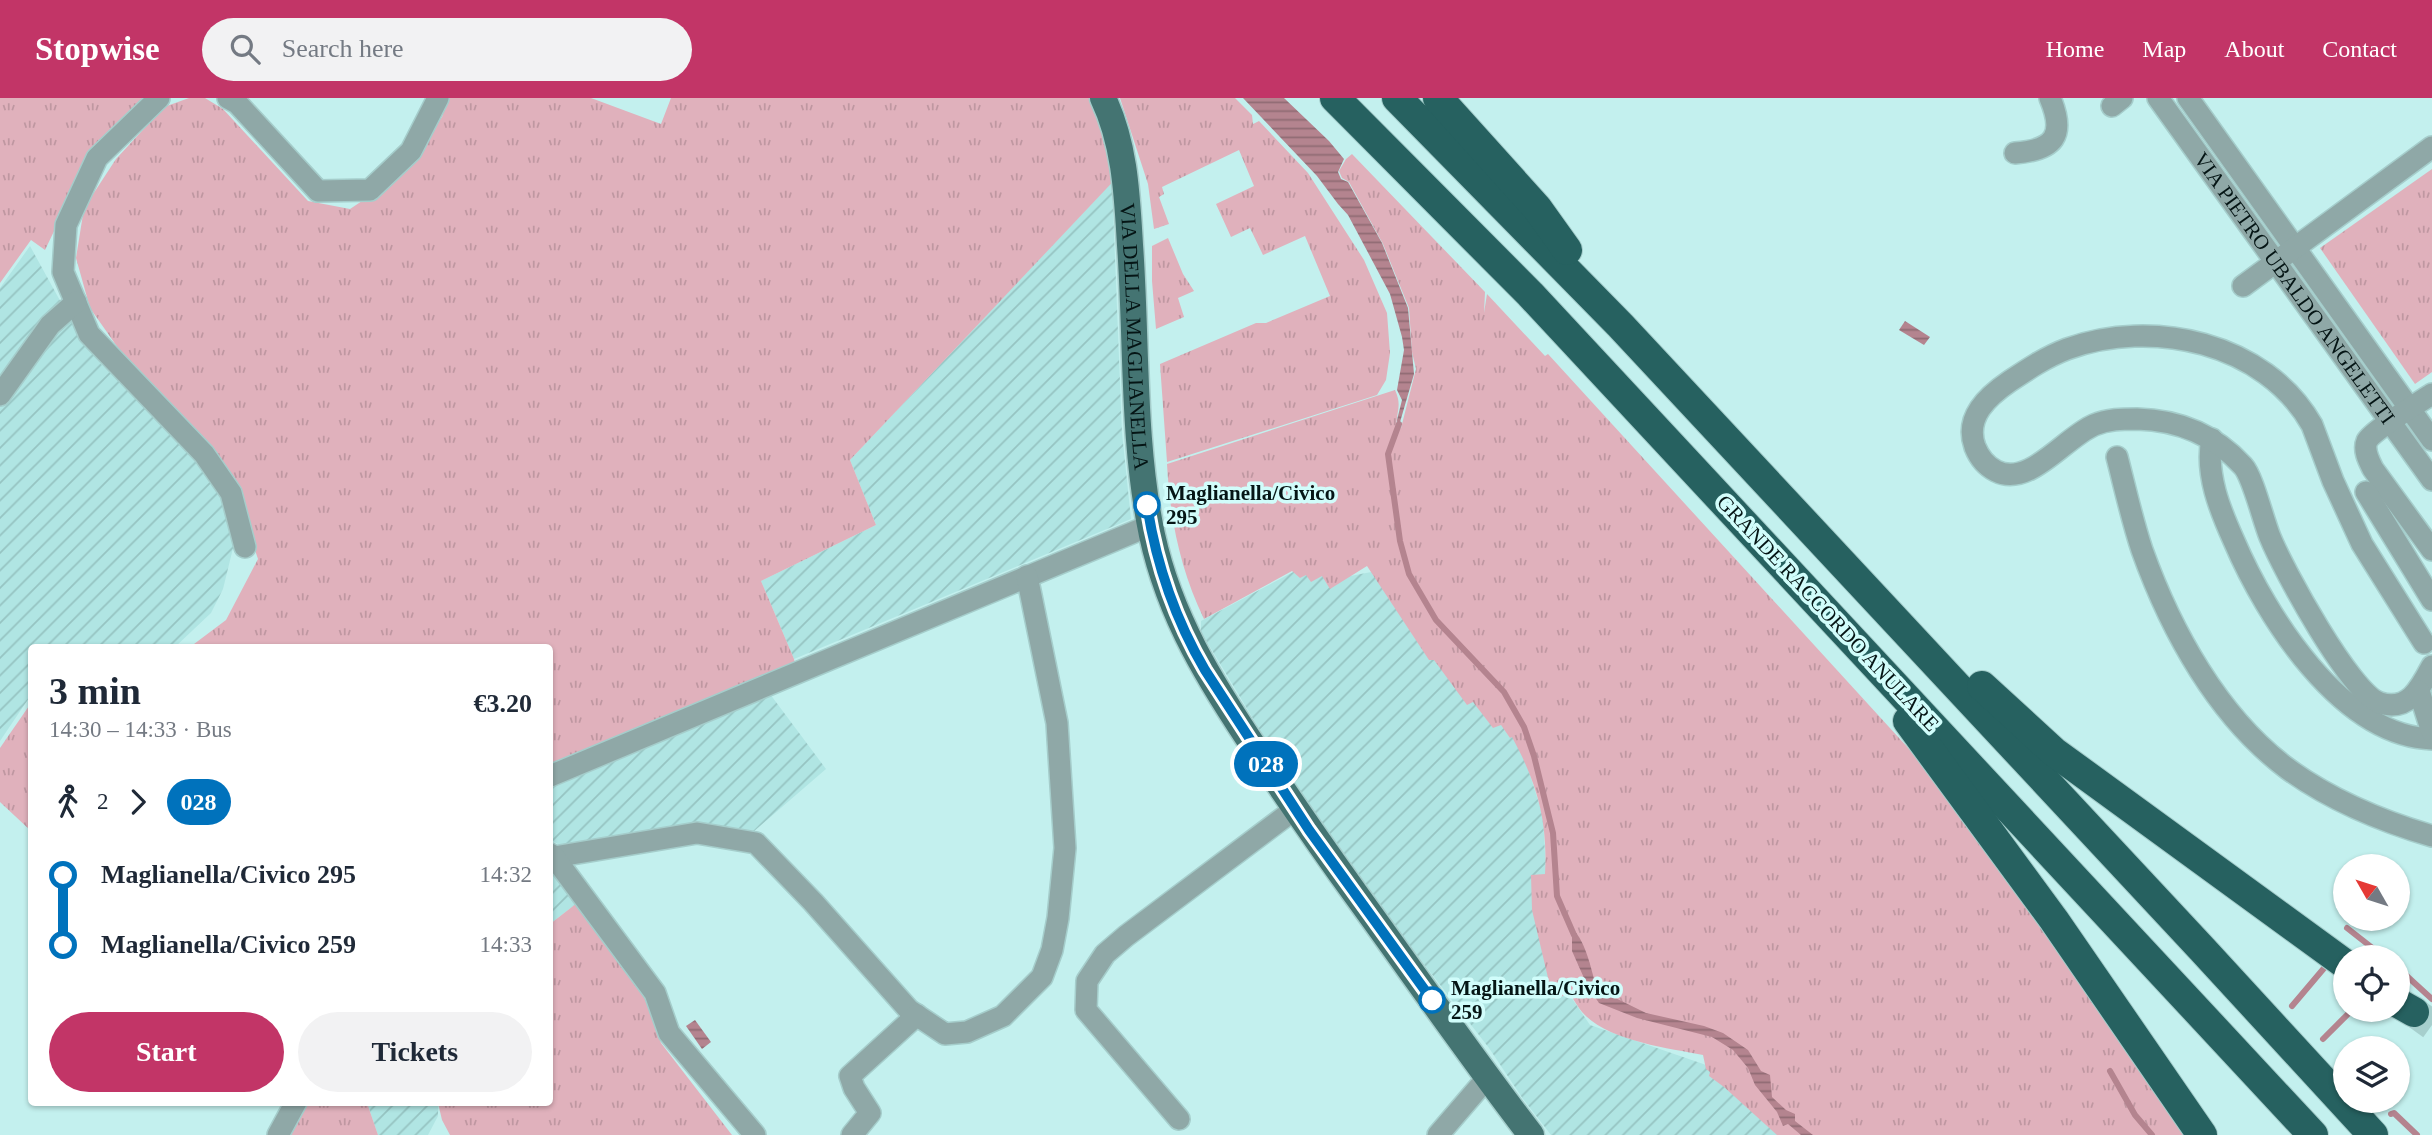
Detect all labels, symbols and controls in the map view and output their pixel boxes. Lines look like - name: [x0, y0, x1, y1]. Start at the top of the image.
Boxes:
- search box: [202, 18, 692, 81]
- icon: search: [226, 30, 264, 68]
- text: Stopwise: [35, 31, 160, 67]
- text: Search here: [282, 34, 404, 63]
- text: Home: [2046, 36, 2104, 62]
- text: Map: [2142, 36, 2186, 62]
- text: About: [2224, 36, 2284, 62]
- text: Contact: [2322, 36, 2397, 62]
- street label: VIA PIETRO UBALDO ANGELETTI: [2189, 148, 2400, 429]
- street label: VIA DELLA MAGLIANELLA: [1115, 202, 1154, 472]
- place label: Maglianella/Civico 295: [1166, 481, 1335, 529]
- street label: GRANDE RACCORDO ANULARE: [1712, 490, 1944, 736]
- marker: Maglianella/Civico 295: [1134, 492, 1160, 518]
- text: 3 min: [49, 670, 141, 712]
- text: €3.20: [474, 689, 532, 718]
- text: 14:30 – 14:33 · Bus: [49, 717, 232, 742]
- line badge: 028: [1226, 741, 1306, 787]
- text: 028: [1248, 751, 1284, 777]
- icon: walk: [49, 783, 87, 821]
- icon: forward: [119, 783, 157, 821]
- text: 2: [97, 789, 109, 814]
- text: 028: [181, 789, 217, 815]
- north arrow: [2333, 854, 2410, 931]
- map controls: [2333, 854, 2410, 1113]
- text: Maglianella/Civico 295: [101, 860, 356, 889]
- text: 14:32: [480, 862, 532, 887]
- text: Maglianella/Civico 259: [101, 930, 356, 959]
- text: 14:33: [480, 932, 532, 957]
- button: locate: [2333, 945, 2410, 1022]
- place label: Maglianella/Civico 259: [1451, 976, 1620, 1024]
- marker: Maglianella/Civico 259: [1419, 987, 1445, 1013]
- button: Start: [49, 1012, 284, 1092]
- button: Tickets: [298, 1012, 532, 1092]
- button: layers: [2333, 1036, 2410, 1113]

